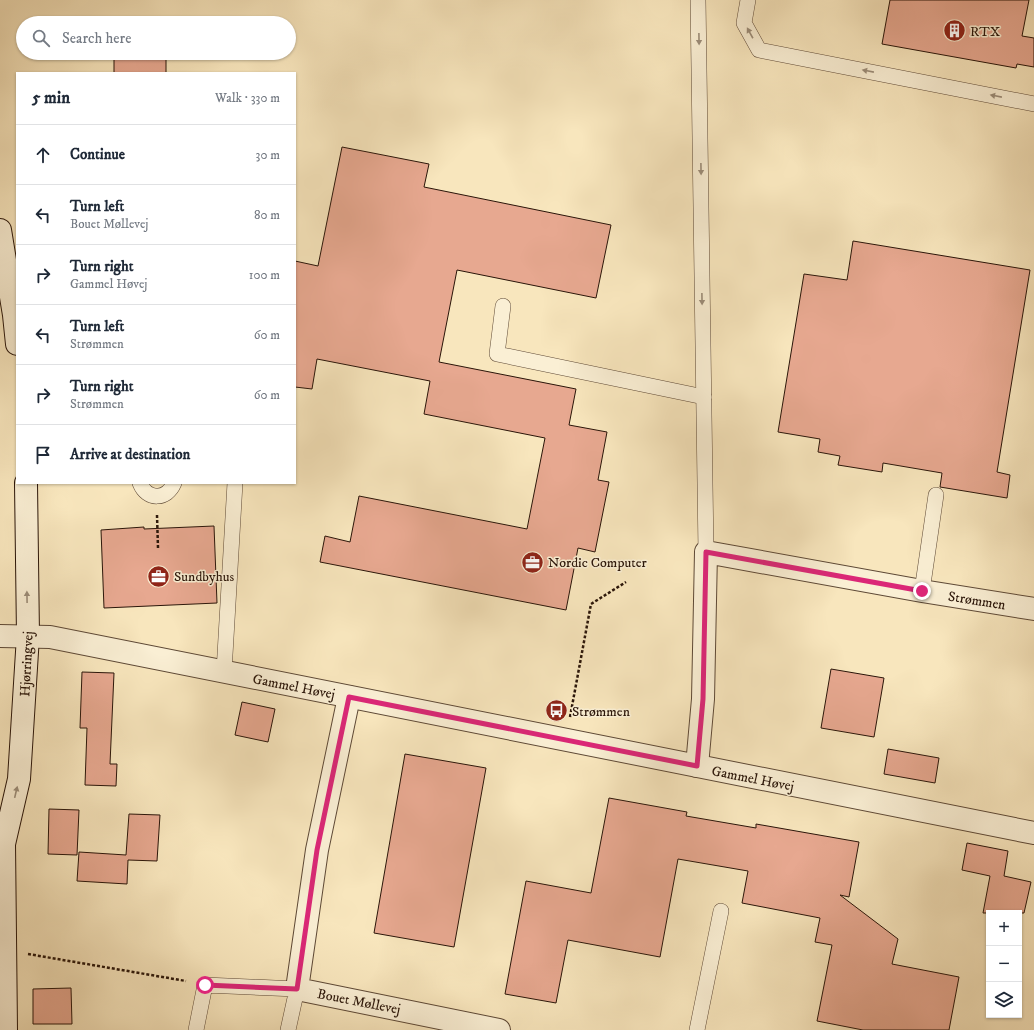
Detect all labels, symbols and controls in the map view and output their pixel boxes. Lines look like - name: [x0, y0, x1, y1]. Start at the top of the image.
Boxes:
- search box: [16, 16, 296, 60]
- building icon: RTX: [941, 18, 967, 44]
- place label: RTX: [970, 23, 1000, 41]
- icon: search: [30, 27, 52, 49]
- one-way arrow: [746, 27, 753, 39]
- text: Search here: [62, 29, 131, 48]
- one-way arrow: [696, 33, 702, 46]
- one-way arrow: [862, 68, 874, 74]
- text: 5 min: [32, 87, 70, 109]
- text: Walk · 330 m: [215, 90, 280, 106]
- one-way arrow: [990, 93, 1002, 99]
- icon: ahead: [32, 144, 54, 166]
- text: Continue: [70, 145, 125, 164]
- text: 30 m: [256, 147, 280, 163]
- one-way arrow: [698, 163, 704, 176]
- text: Turn left: [70, 197, 124, 216]
- icon: left: [32, 204, 54, 226]
- text: 80 m: [254, 207, 280, 223]
- text: Bouet Møllevej: [70, 216, 148, 232]
- text: Turn right: [70, 257, 133, 276]
- icon: right: [32, 264, 54, 286]
- text: 100 m: [249, 267, 280, 283]
- text: Gammel Høvej: [70, 276, 147, 292]
- one-way arrow: [699, 293, 706, 305]
- text: Turn left: [70, 317, 124, 336]
- icon: left: [32, 324, 54, 346]
- text: 60 m: [254, 327, 280, 343]
- text: Strømmen: [70, 336, 124, 352]
- text: Turn right: [70, 377, 133, 396]
- icon: right: [32, 384, 54, 406]
- text: 60 m: [254, 387, 280, 403]
- text: Strømmen: [70, 396, 124, 412]
- icon: arrive: [32, 444, 54, 466]
- text: Arrive at destination: [70, 445, 190, 464]
- office icon: Nordic Computer: [520, 549, 546, 575]
- place label: Nordic Computer: [548, 554, 647, 572]
- office icon: Sundbyhus: [146, 563, 172, 589]
- place label: Sundbyhus: [174, 568, 234, 586]
- route end: [913, 582, 931, 600]
- street label: Strømmen: [947, 588, 1008, 615]
- one-way arrow: [24, 591, 31, 603]
- street label: Hjørringvej: [16, 631, 38, 697]
- street label: Gammel Høvej: [251, 670, 336, 704]
- bus stop icon: Strømmen: [544, 698, 570, 724]
- place label: Strømmen: [572, 703, 631, 721]
- street label: Gammel Høvej: [710, 762, 795, 796]
- one-way arrow: [14, 786, 20, 798]
- map controls: [986, 910, 1022, 1018]
- button: +: [986, 910, 1022, 946]
- button: −: [986, 946, 1022, 982]
- route start: [196, 976, 214, 994]
- button: layers: [986, 982, 1022, 1018]
- street label: Bouet Møllevej: [316, 985, 402, 1019]

